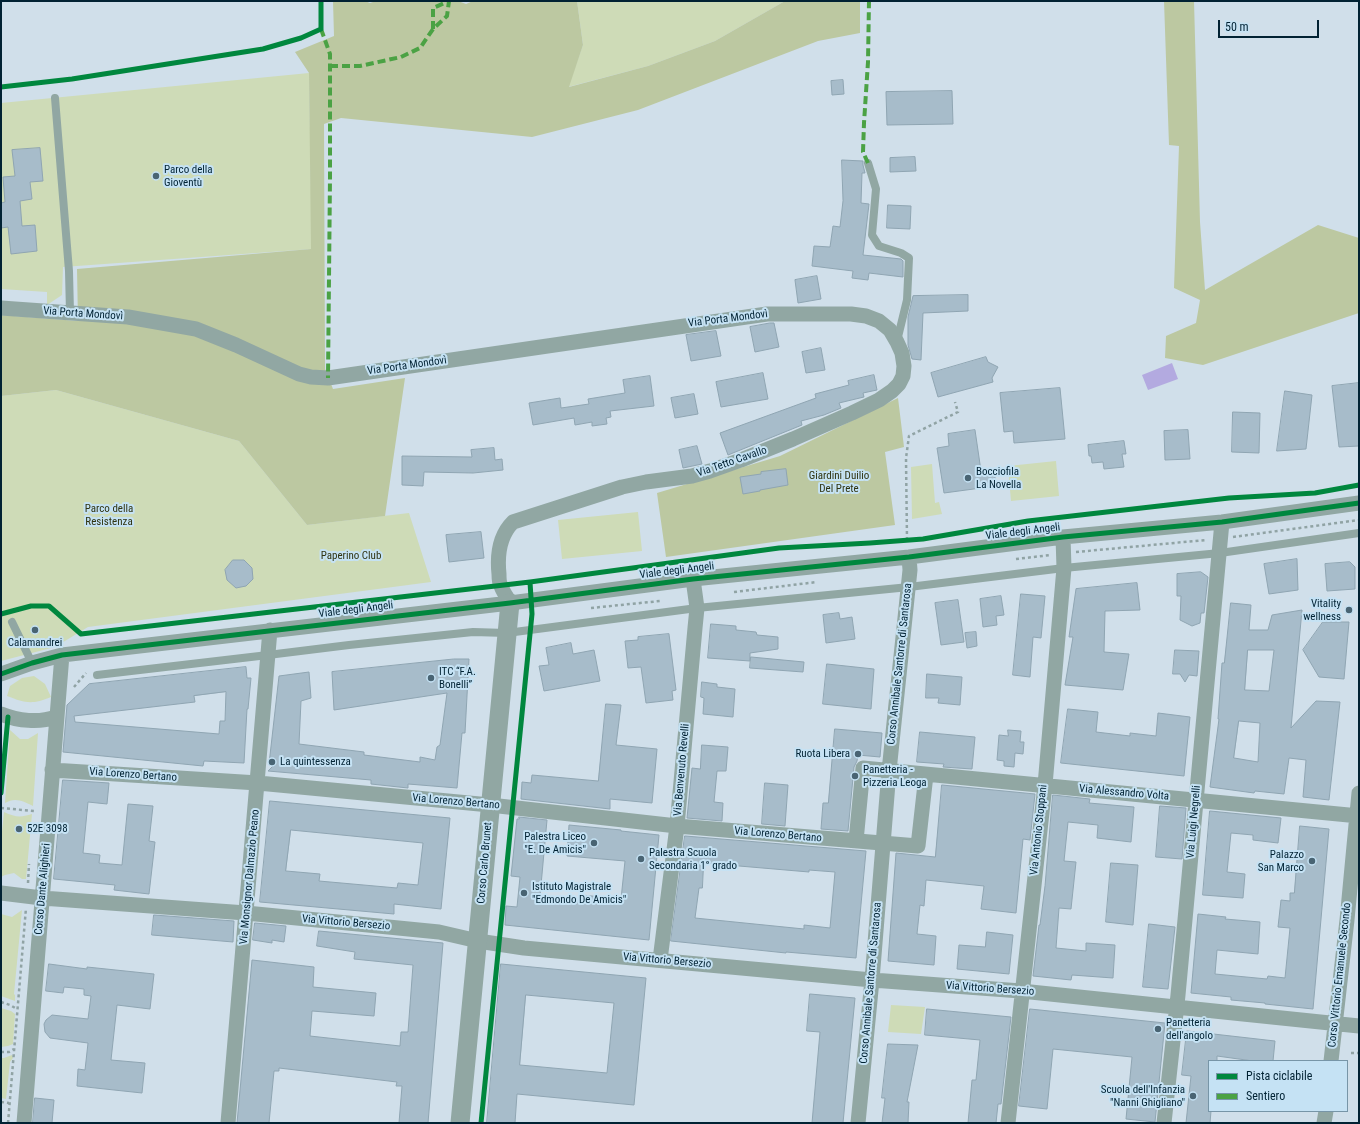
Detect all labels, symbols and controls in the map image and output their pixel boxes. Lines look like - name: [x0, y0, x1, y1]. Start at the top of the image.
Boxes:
- scale bar: [1220, 12, 1321, 38]
- text: 50 m: [1225, 20, 1249, 34]
- place label: Parco della Gioventù: [164, 163, 213, 189]
- marker: Parco della Gioventù: [151, 171, 161, 181]
- street label: Via Porta Mondovì: [43, 305, 123, 323]
- street label: Via Porta Mondovì: [687, 308, 769, 330]
- street label: Via Porta Mondovì: [366, 354, 448, 378]
- street label: Via Tetto Cavallo: [695, 444, 769, 480]
- place label: Bocciofila La Novella: [976, 465, 1021, 491]
- park label: Giardini Duilio Del Prete: [809, 469, 869, 495]
- marker: Bocciofila La Novella: [963, 473, 973, 483]
- park label: Parco della Resistenza: [85, 502, 133, 528]
- street label: Viale degli Angeli: [985, 521, 1061, 543]
- park label: Paperino Club: [321, 549, 381, 563]
- street label: Viale degli Angeli: [639, 560, 715, 582]
- street label: Corso Annibale Santorre di Santarosa: [885, 583, 915, 745]
- place label: Vitality wellness: [1303, 597, 1341, 623]
- street label: Viale degli Angeli: [318, 599, 394, 621]
- marker: Vitality wellness: [1344, 605, 1354, 615]
- marker: Calamandrei: [30, 625, 40, 635]
- place label: Calamandrei: [8, 636, 62, 650]
- place label: ITC “F.A. Bonelli”: [439, 665, 476, 691]
- marker: ITC “F.A. Bonelli”: [426, 673, 436, 683]
- street label: Via Benvenuto Revelli: [671, 723, 693, 817]
- place label: Ruota Libera: [796, 747, 850, 761]
- marker: Ruota Libera: [853, 749, 863, 759]
- place label: La quintessenza: [280, 755, 351, 769]
- marker: La quintessenza: [267, 757, 277, 767]
- place label: Panetteria - Pizzeria Leoga: [863, 763, 927, 789]
- street label: Via Lorenzo Bertano: [89, 765, 177, 785]
- marker: Panetteria - Pizzeria Leoga: [850, 771, 860, 781]
- street label: Via Alessandro Volta: [1078, 782, 1170, 804]
- street label: Via Antonio Stoppani: [1028, 784, 1050, 876]
- street label: Via Luigi Negrelli: [1184, 785, 1204, 859]
- street label: Via Lorenzo Bertano: [412, 792, 500, 812]
- street label: Via Monsignor Dalmazio Peano: [238, 809, 262, 945]
- place label: 52E 3098: [27, 822, 68, 836]
- street label: Corso Carlo Brunet: [475, 822, 495, 904]
- marker: 52E 3098: [14, 824, 24, 834]
- street label: Via Lorenzo Bertano: [734, 825, 822, 845]
- place label: Palestra Liceo "E. De Amicis": [524, 830, 586, 856]
- marker: Palestra Liceo "E. De Amicis": [589, 838, 599, 848]
- street label: Corso Dante Alighieri: [32, 843, 54, 935]
- place label: Palestra Scuola Secondaria 1° grado: [649, 846, 737, 872]
- place label: Palazzo San Marco: [1258, 848, 1304, 874]
- marker: Palestra Scuola Secondaria 1° grado: [636, 854, 646, 864]
- marker: Palazzo San Marco: [1307, 856, 1317, 866]
- place label: Istituto Magistrale "Edmondo De Amicis": [532, 880, 626, 906]
- marker: Istituto Magistrale "Edmondo De Amicis": [519, 888, 529, 898]
- street label: Corso Annibale Santorre di Santarosa: [857, 902, 885, 1064]
- street label: Corso Vittorio Emanuele Secondo: [1326, 902, 1354, 1048]
- street label: Via Vittorio Bersezio: [301, 913, 391, 933]
- street label: Via Vittorio Bersezio: [622, 951, 712, 971]
- street label: Via Vittorio Bersezio: [945, 979, 1035, 999]
- place label: Panetteria dell'angolo: [1166, 1016, 1213, 1042]
- marker: Panetteria dell'angolo: [1153, 1024, 1163, 1034]
- legend: [1208, 1060, 1348, 1112]
- text: Pista ciclabile: [1246, 1069, 1312, 1083]
- place label: Scuola dell'Infanzia "Nanni Ghigliano": [1101, 1083, 1185, 1109]
- text: Sentiero: [1246, 1089, 1285, 1103]
- marker: Scuola dell'Infanzia "Nanni Ghigliano": [1188, 1091, 1198, 1101]

